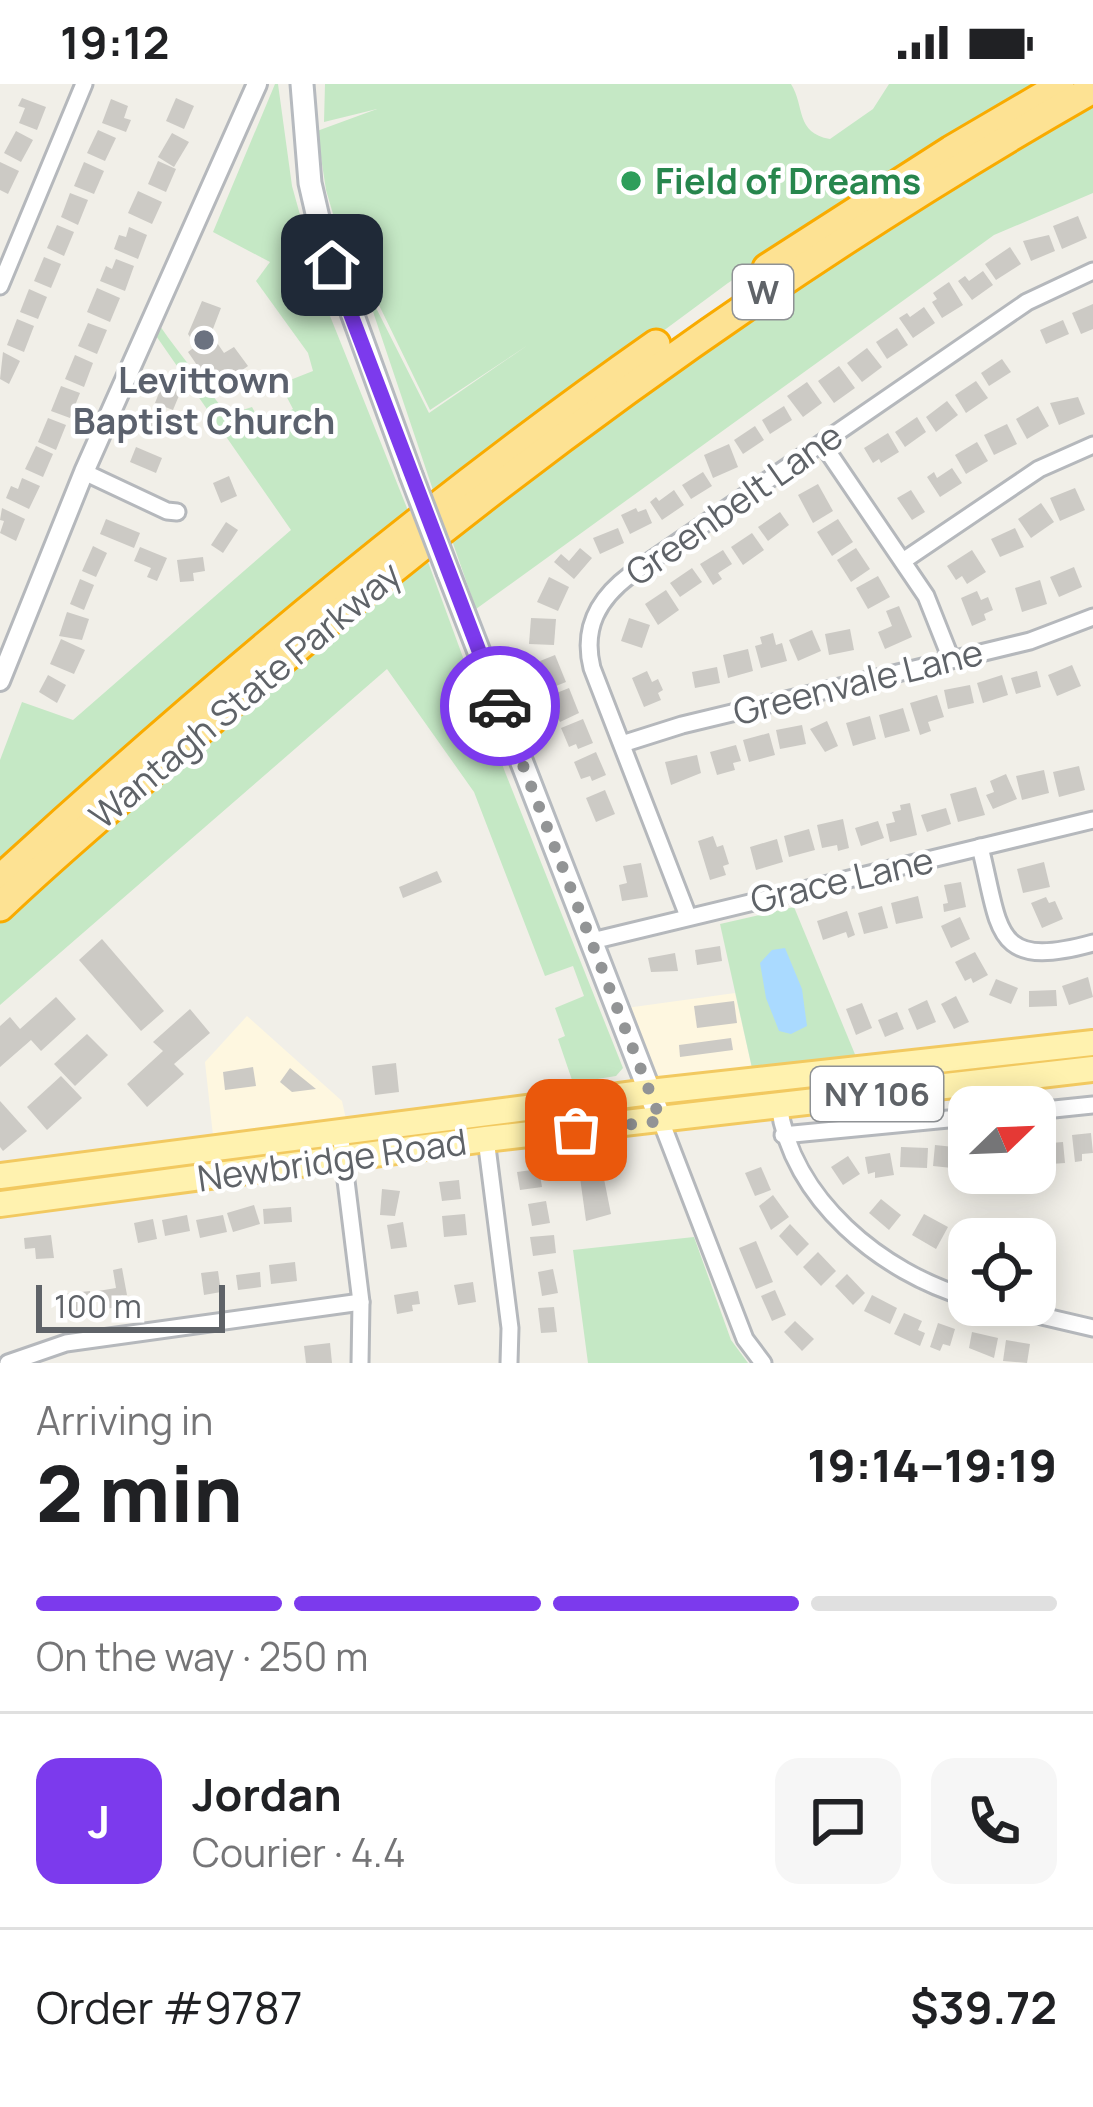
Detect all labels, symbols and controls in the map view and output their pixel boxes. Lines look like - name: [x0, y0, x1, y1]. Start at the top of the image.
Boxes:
- text: 19:12: [60, 11, 170, 73]
- place label: Field of Dreams: [655, 156, 921, 205]
- marker: Field of Dreams: [618, 168, 644, 194]
- pin: [281, 214, 383, 316]
- icon: home: [299, 232, 365, 298]
- road number: W: [733, 265, 793, 319]
- marker: Levittown Baptist Church: [191, 327, 217, 353]
- place label: Levittown Baptist Church: [73, 355, 335, 445]
- street label: Greenbelt Lane: [616, 411, 852, 597]
- street label: Wantagh State Parkway: [79, 550, 411, 840]
- street label: Greenvale Lane: [728, 627, 988, 736]
- courier: [440, 646, 560, 766]
- icon: car: [467, 673, 533, 739]
- street label: Grace Lane: [746, 835, 938, 924]
- road number: NY 106: [811, 1067, 943, 1121]
- pin: [525, 1079, 627, 1181]
- north arrow: [948, 1086, 1056, 1194]
- map controls: [948, 1086, 1056, 1326]
- icon: bag: [543, 1097, 609, 1163]
- street label: Newbridge Road: [194, 1116, 470, 1203]
- button: locate: [948, 1218, 1056, 1326]
- scale bar: [36, 1279, 225, 1332]
- text: 100 m: [54, 1283, 142, 1328]
- text: Arriving in: [36, 1393, 213, 1447]
- text: 19:14–19:19: [807, 1434, 1057, 1496]
- text: 2 min: [36, 1439, 243, 1545]
- text: On the way · 250 m: [36, 1629, 368, 1683]
- button: chat: [775, 1758, 901, 1884]
- button: phone: [931, 1758, 1057, 1884]
- text: Jordan: [192, 1763, 342, 1825]
- text: J: [88, 1790, 110, 1852]
- text: Courier · 4.4: [192, 1825, 406, 1879]
- text: Order #9787: [36, 1976, 303, 2038]
- text: $39.72: [910, 1976, 1057, 2038]

